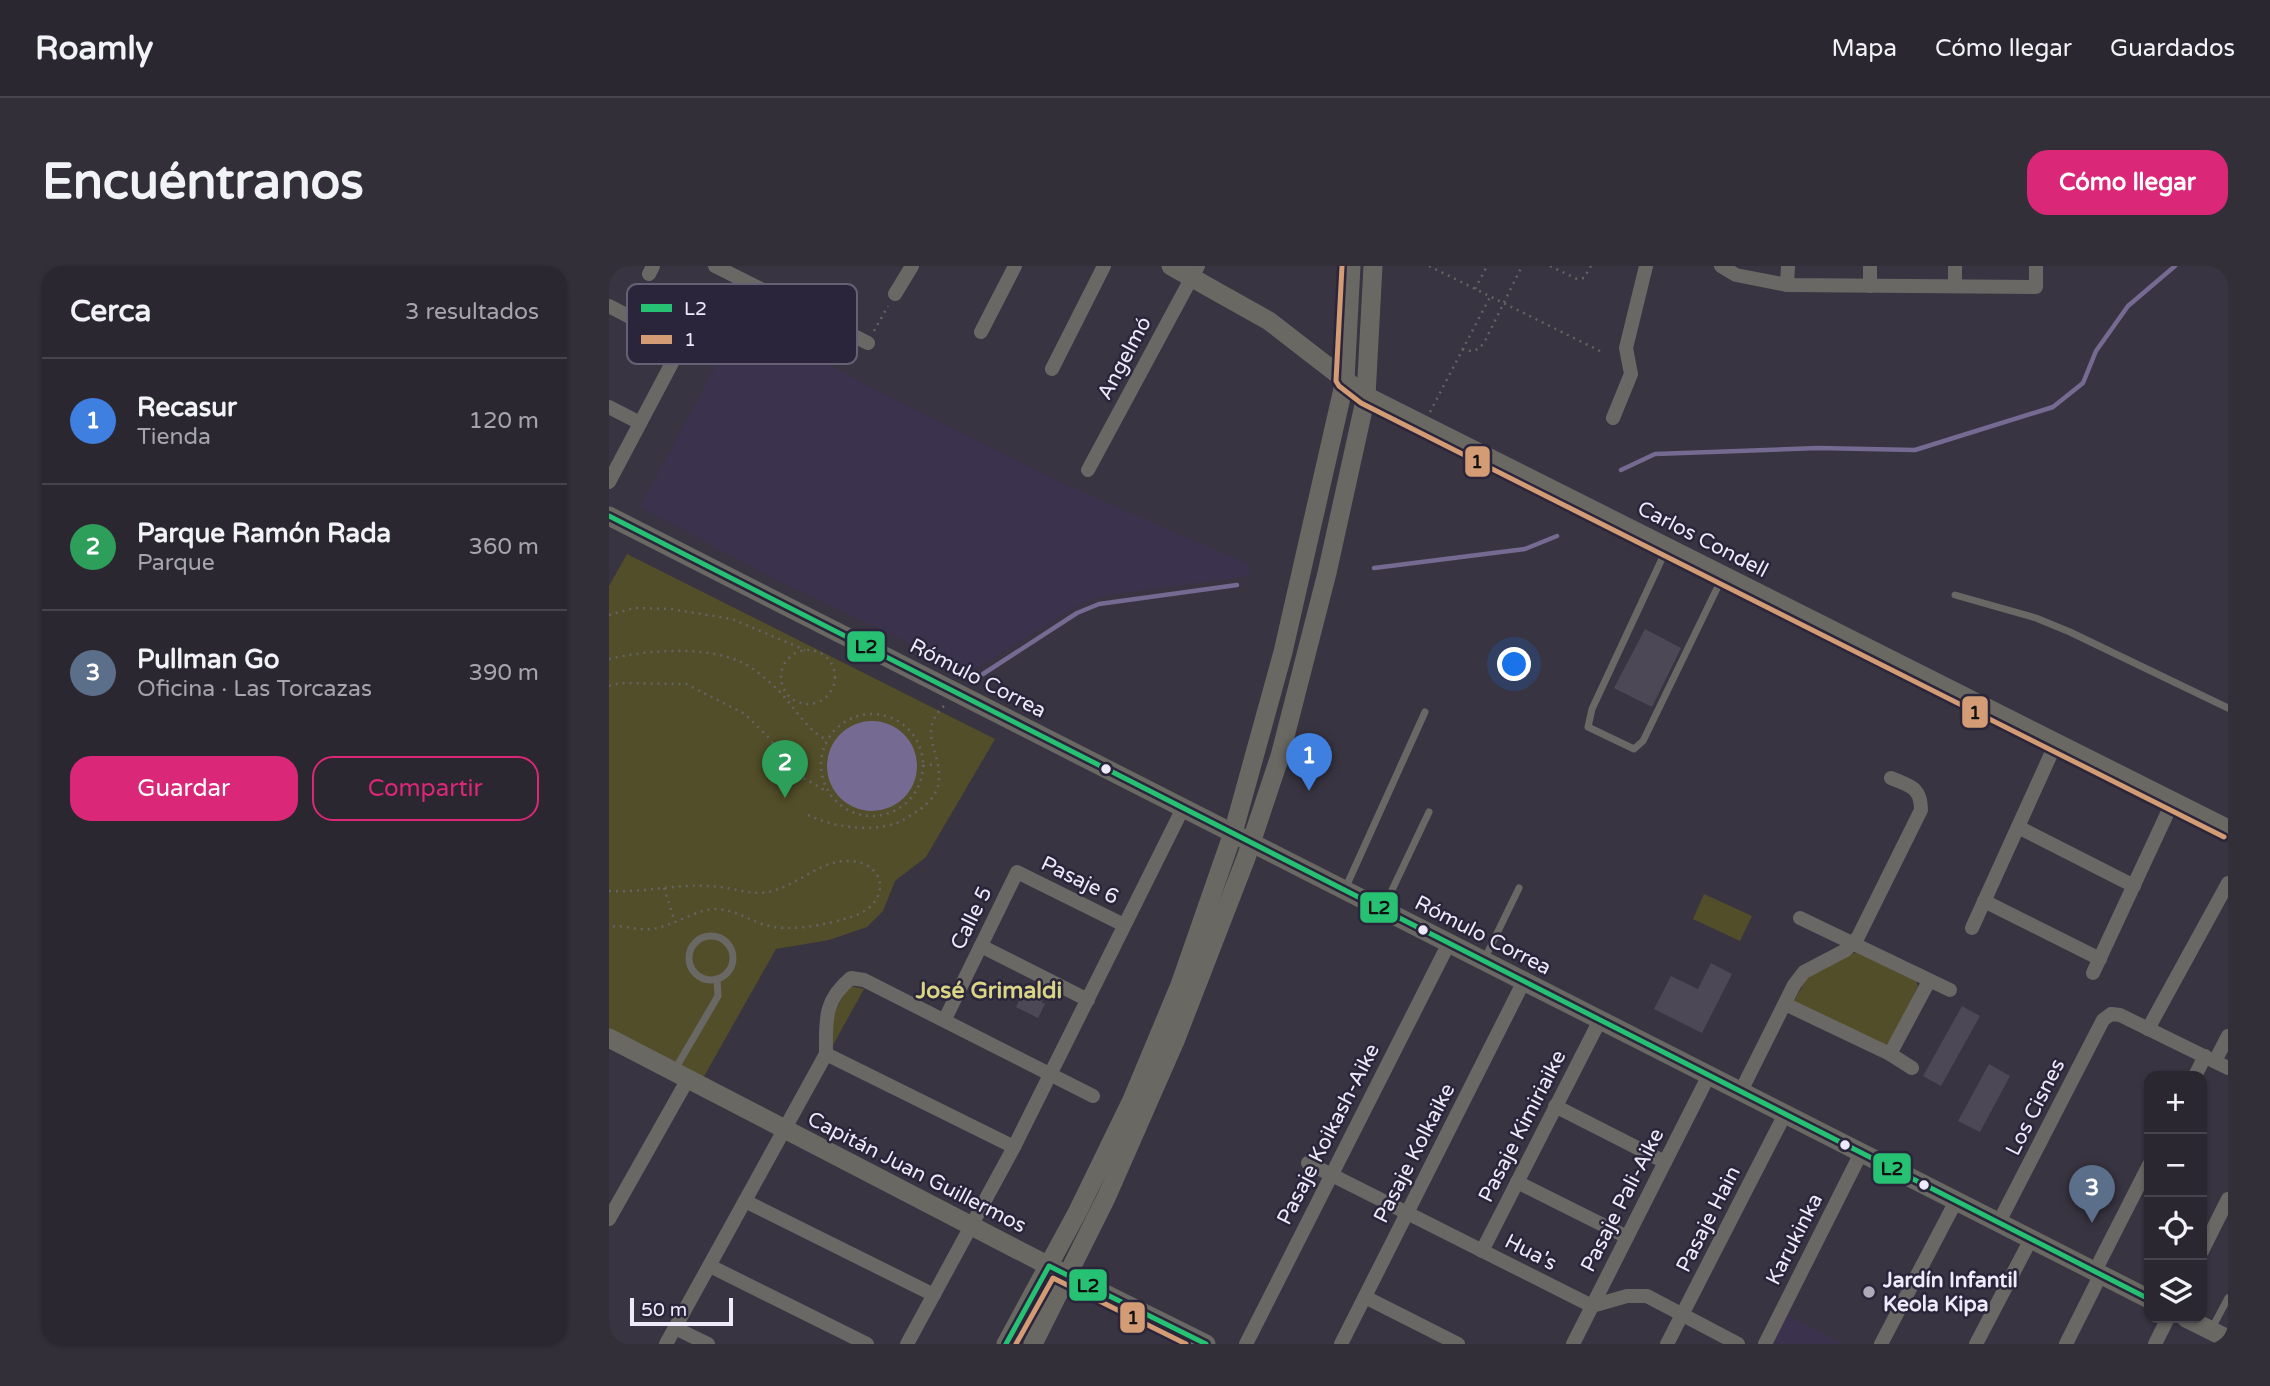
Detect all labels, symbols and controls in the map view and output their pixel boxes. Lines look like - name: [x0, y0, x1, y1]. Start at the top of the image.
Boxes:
- text: Roamly: [35, 29, 153, 68]
- text: Mapa: [1832, 34, 1897, 63]
- text: Cómo llegar: [1935, 34, 2072, 63]
- text: Guardados: [2110, 34, 2235, 63]
- button: Cómo llegar: [2027, 150, 2228, 215]
- text: Encuéntranos: [42, 153, 364, 212]
- legend: [627, 284, 857, 364]
- text: Cerca: [70, 293, 151, 330]
- text: 3 resultados: [405, 298, 539, 326]
- text: L2: [684, 298, 707, 320]
- street label: Angelmó: [1092, 312, 1157, 404]
- text: 1: [684, 329, 696, 351]
- text: Recasur: [137, 392, 237, 423]
- text: 1: [86, 407, 100, 435]
- text: 120 m: [469, 407, 539, 435]
- text: Tienda: [137, 423, 211, 451]
- line badge: 1: [1464, 445, 1491, 478]
- text: 1: [1471, 451, 1483, 473]
- street label: Carlos Condell: [1633, 496, 1772, 583]
- text: Parque Ramón Rada: [137, 518, 391, 549]
- text: 2: [86, 533, 100, 561]
- text: 360 m: [469, 533, 539, 561]
- text: Parque: [137, 549, 215, 577]
- line badge: L2: [846, 630, 886, 663]
- street label: Rómulo Correa: [905, 633, 1050, 724]
- text: L2: [855, 636, 877, 658]
- text: Pullman Go: [137, 644, 280, 675]
- your location: [1497, 647, 1531, 681]
- text: 3: [86, 659, 100, 687]
- text: 390 m: [469, 659, 539, 687]
- text: Oficina · Las Torcazas: [137, 675, 372, 703]
- line badge: 1: [1961, 695, 1989, 729]
- text: 1: [1969, 702, 1981, 724]
- pin: 1: [1286, 733, 1332, 791]
- pin: 2: [762, 740, 808, 798]
- button: Guardar: [70, 756, 298, 821]
- button: Compartir: [312, 756, 539, 821]
- unlabelled marker: [1099, 762, 1113, 776]
- street label: Pasaje 6: [1037, 851, 1123, 910]
- street label: Calle 5: [945, 882, 997, 954]
- street label: Rómulo Correa: [1410, 890, 1555, 981]
- line badge: L2: [1359, 891, 1399, 924]
- text: L2: [1368, 897, 1390, 919]
- unlabelled marker: [1416, 923, 1430, 937]
- district label: José Grimaldi: [915, 977, 1062, 1005]
- street label: Pasaje Koikash-Aike: [1272, 1039, 1385, 1229]
- street label: Pasaje Kimiriaike: [1473, 1046, 1572, 1206]
- street label: Los Cisnes: [2000, 1055, 2070, 1160]
- map controls: [2144, 1071, 2207, 1323]
- button: +: [2144, 1071, 2207, 1134]
- street label: Pasaje Kolkaike: [1368, 1079, 1460, 1227]
- street label: Capitán Juan Guillermos: [803, 1106, 1030, 1239]
- street label: Pasaje Pali-Aike: [1575, 1124, 1669, 1276]
- button: −: [2144, 1134, 2207, 1197]
- unlabelled marker: [1838, 1138, 1852, 1152]
- line badge: L2: [1872, 1152, 1912, 1185]
- text: L2: [1881, 1158, 1903, 1180]
- street label: Pasaje Hain: [1671, 1162, 1746, 1276]
- pin: 3: [2069, 1165, 2115, 1223]
- unlabelled marker: [1917, 1178, 1931, 1192]
- street label: Karukinka: [1761, 1189, 1828, 1289]
- button: locate: [2144, 1197, 2207, 1260]
- street label: Hua's: [1501, 1229, 1561, 1276]
- button: layers: [2144, 1260, 2207, 1323]
- line badge: L2: [1068, 1268, 1108, 1302]
- place label: Jardín Infantil Keola Kipa: [1882, 1268, 2018, 1317]
- text: L2: [1077, 1275, 1099, 1297]
- marker: Jardín Infantil Keola Kipa: [1861, 1284, 1877, 1300]
- scale bar: [630, 1295, 733, 1327]
- text: 50 m: [641, 1299, 687, 1321]
- line badge: 1: [1119, 1301, 1146, 1334]
- text: 1: [1127, 1307, 1139, 1329]

